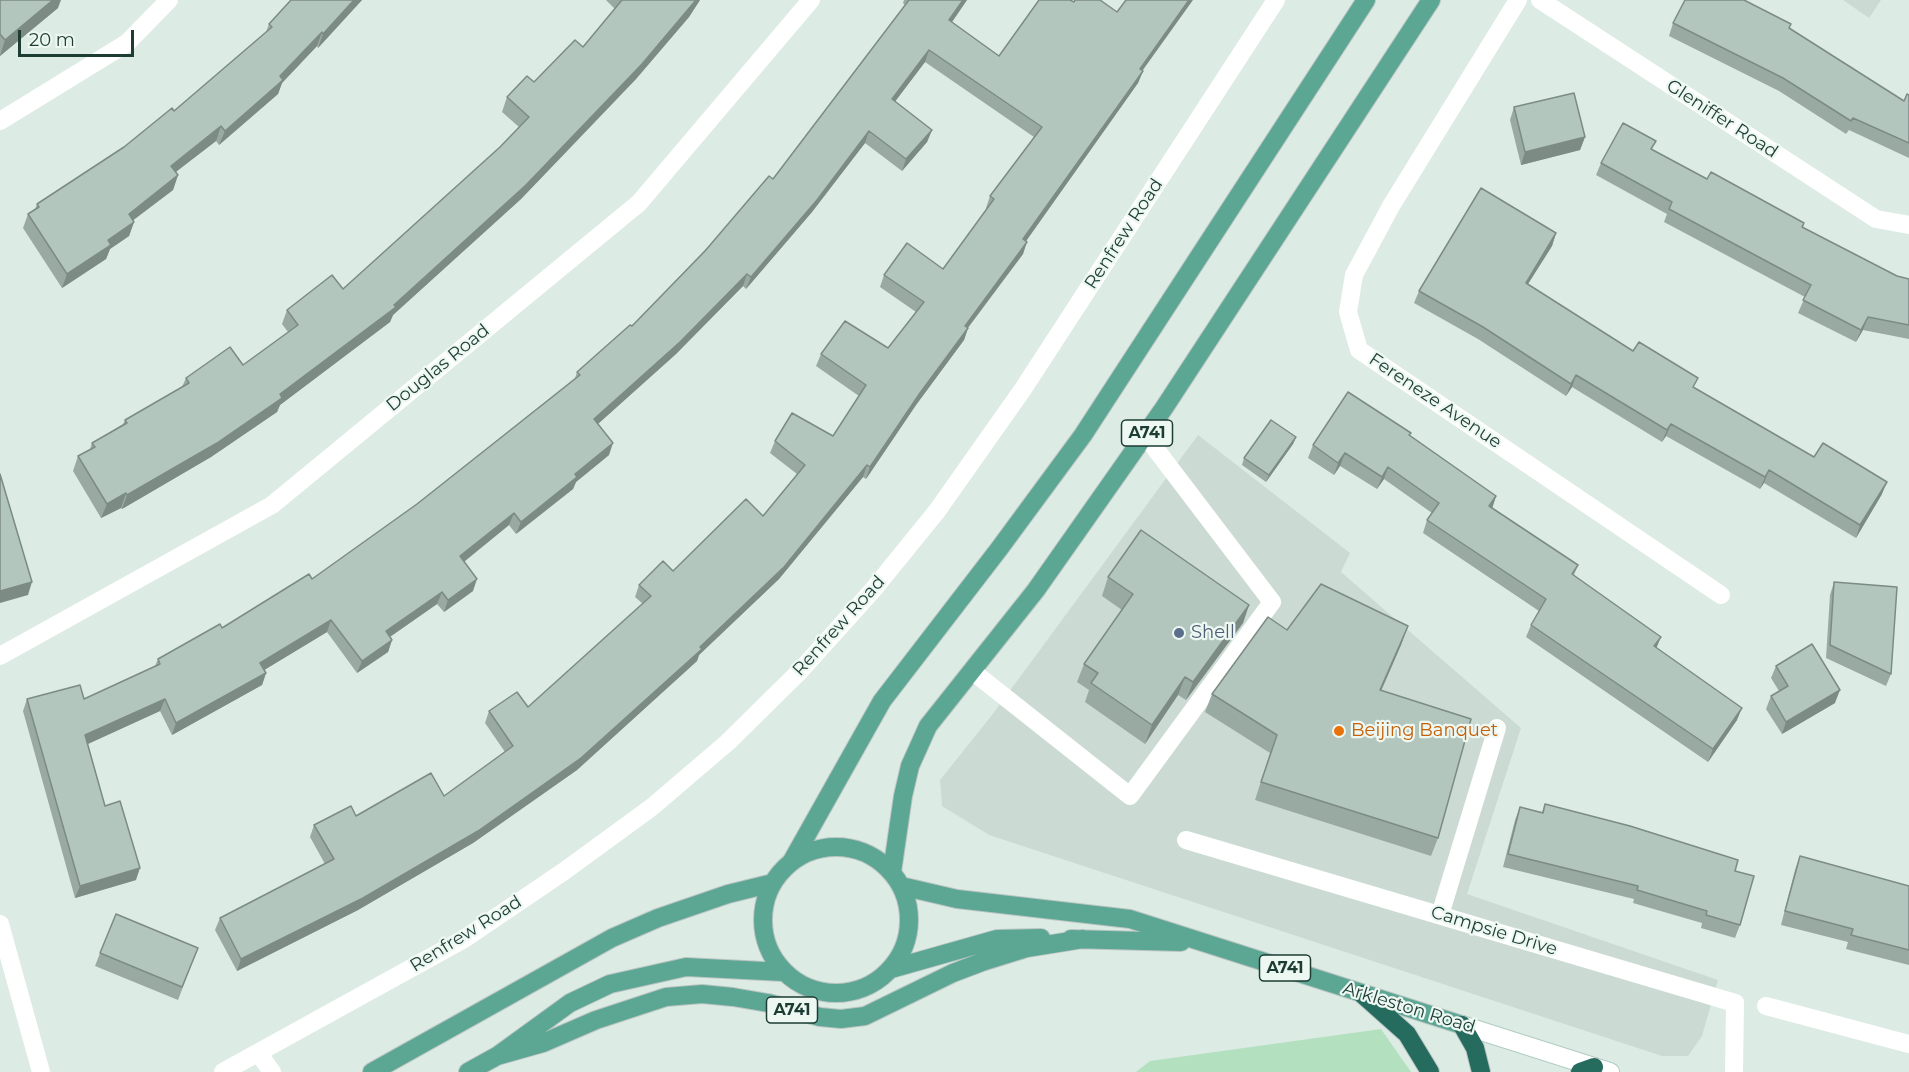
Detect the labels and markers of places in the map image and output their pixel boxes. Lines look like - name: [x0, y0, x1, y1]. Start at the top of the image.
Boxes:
- place label: Shell: [1191, 622, 1235, 644]
- marker: Shell: [1172, 626, 1186, 640]
- place label: Beijing Banquet: [1351, 720, 1498, 742]
- marker: Beijing Banquet: [1332, 724, 1346, 738]

